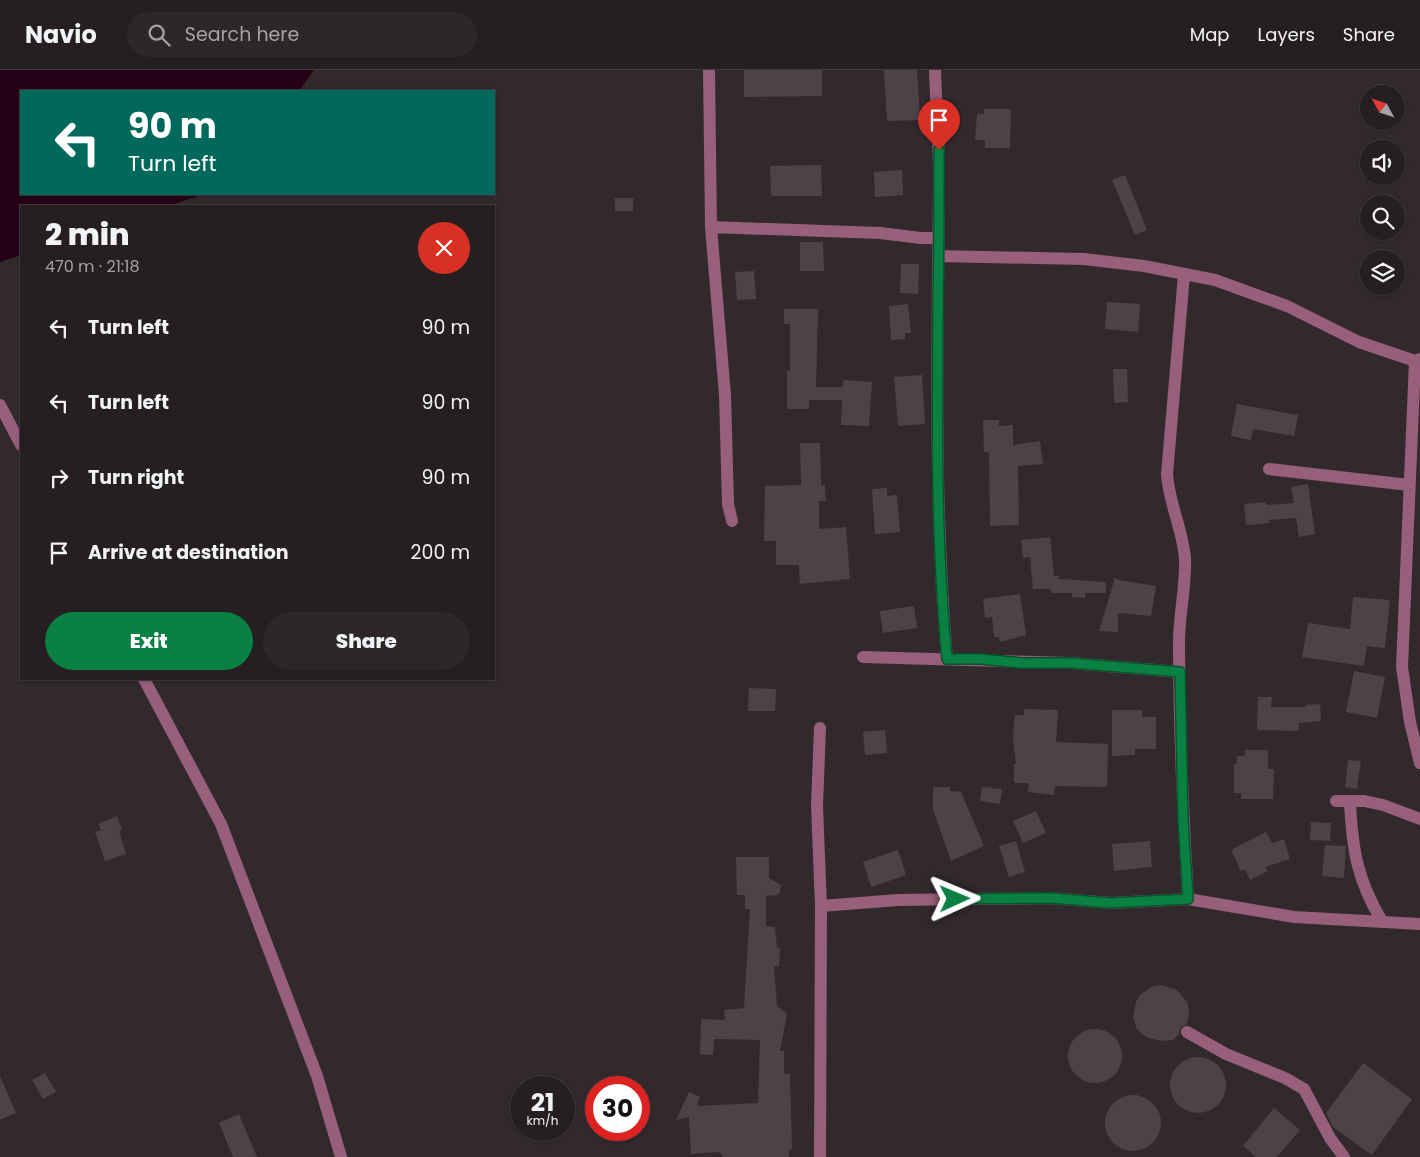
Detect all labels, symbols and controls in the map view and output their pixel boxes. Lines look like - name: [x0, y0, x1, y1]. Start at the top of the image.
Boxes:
- search box: [127, 12, 477, 57]
- text: Navio: [25, 18, 97, 51]
- icon: search: [145, 21, 173, 49]
- text: Search here: [185, 21, 299, 48]
- text: Map: [1190, 22, 1230, 47]
- text: Layers: [1258, 22, 1315, 47]
- text: Share: [1343, 22, 1395, 47]
- north arrow: [1360, 85, 1405, 130]
- map controls: [1360, 85, 1405, 295]
- pin: [918, 99, 960, 150]
- text: 90 m: [128, 101, 217, 150]
- icon: arrive: [925, 106, 953, 134]
- icon: left: [45, 110, 110, 175]
- button: sound: [1360, 140, 1405, 185]
- text: Turn left: [128, 148, 216, 179]
- button: search: [1360, 195, 1405, 240]
- text: 2 min: [45, 213, 130, 256]
- button: close: [418, 222, 470, 274]
- button: layers: [1360, 250, 1405, 295]
- text: 470 m · 21:18: [45, 255, 139, 278]
- icon: left: [45, 314, 73, 342]
- text: Turn left: [88, 314, 169, 341]
- text: 90 m: [421, 314, 470, 341]
- icon: left: [45, 389, 73, 417]
- text: Turn left: [88, 389, 169, 416]
- text: 90 m: [421, 389, 470, 416]
- icon: right: [45, 464, 73, 492]
- text: Turn right: [88, 464, 184, 491]
- text: 90 m: [421, 464, 470, 491]
- icon: arrive: [45, 539, 73, 567]
- text: Arrive at destination: [88, 539, 289, 566]
- text: 200 m: [411, 539, 470, 566]
- button: Exit: [45, 612, 253, 670]
- button: Share: [263, 612, 470, 670]
- position arrow: [928, 872, 980, 924]
- speed limit sign: 30: [585, 1076, 650, 1141]
- text: 21: [531, 1085, 554, 1120]
- text: km/h: [527, 1112, 558, 1129]

